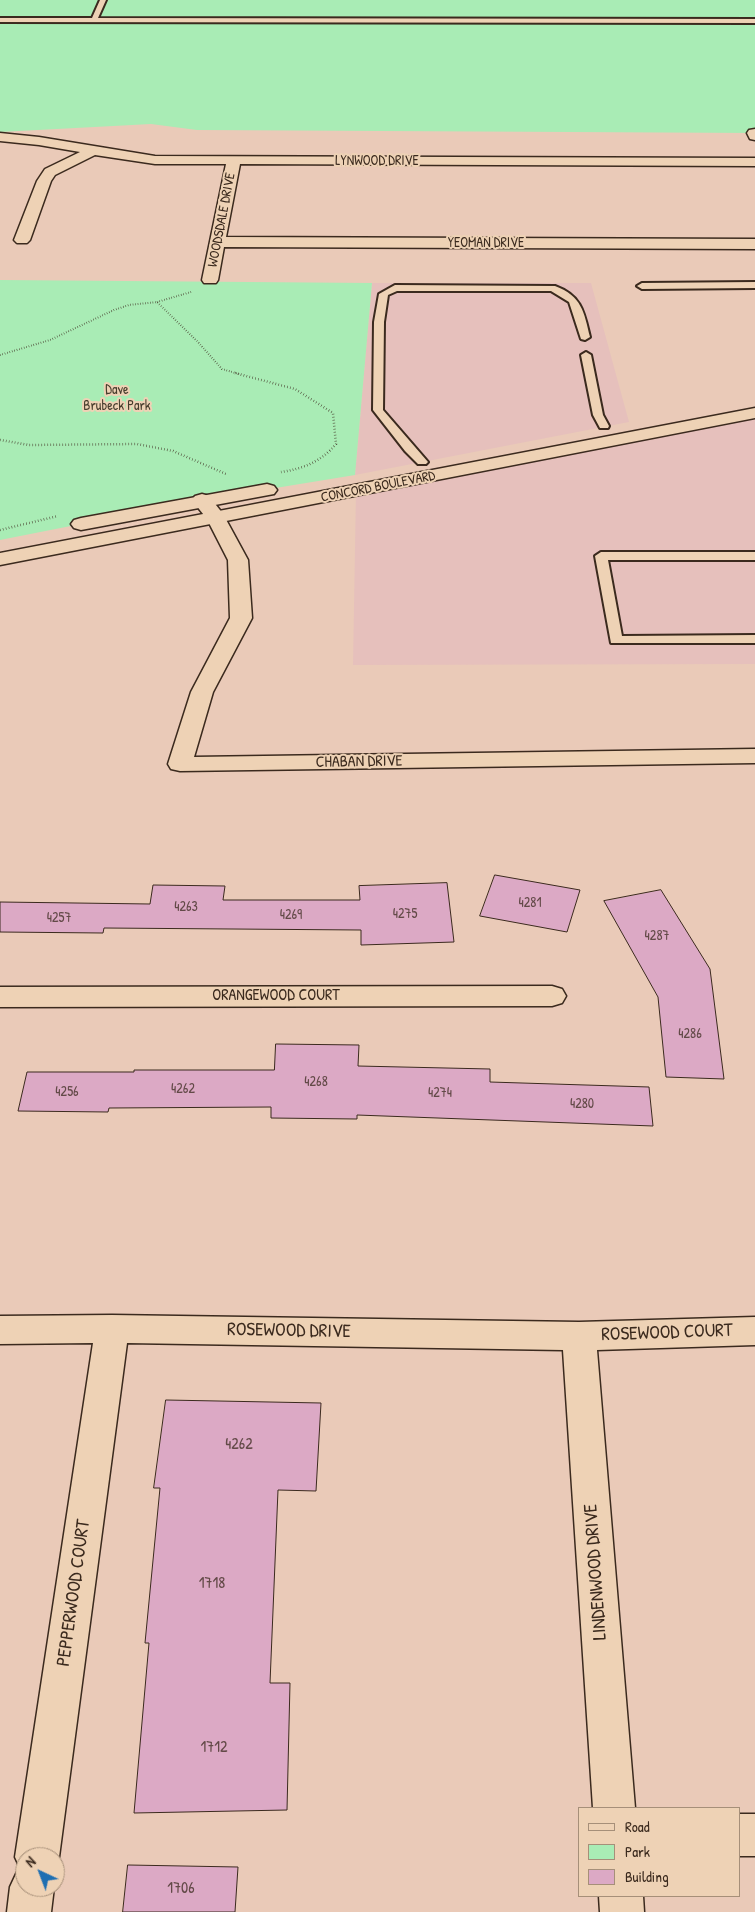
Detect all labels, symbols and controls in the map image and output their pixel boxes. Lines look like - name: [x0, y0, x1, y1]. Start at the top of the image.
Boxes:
- street label: LYNWOOD DRIVE: [335, 153, 419, 169]
- street label: WOODSDALE DRIVE: [205, 171, 239, 269]
- street label: YEOMAN DRIVE: [448, 235, 524, 251]
- park label: Dave Brubeck Park: [83, 382, 151, 414]
- street label: CONCORD BOULEVARD: [319, 468, 437, 506]
- street label: CHABAN DRIVE: [315, 752, 403, 772]
- house number: 4281: [519, 895, 541, 911]
- house number: 4263: [174, 899, 198, 915]
- house number: 4275: [393, 906, 417, 922]
- house number: 4269: [280, 907, 302, 923]
- house number: 4257: [47, 910, 71, 926]
- house number: 4287: [645, 928, 669, 944]
- street label: ORANGEWOOD COURT: [212, 986, 340, 1006]
- house number: 4286: [678, 1026, 702, 1042]
- house number: 4268: [304, 1074, 328, 1090]
- house number: 4262: [171, 1081, 195, 1097]
- house number: 4256: [55, 1084, 79, 1100]
- house number: 4274: [428, 1085, 452, 1101]
- house number: 4280: [570, 1096, 594, 1112]
- street label: ROSEWOOD DRIVE: [227, 1319, 351, 1343]
- street label: ROSEWOOD COURT: [601, 1319, 733, 1347]
- house number: 4262: [225, 1435, 253, 1455]
- street label: LINDENWOOD DRIVE: [580, 1503, 612, 1641]
- street label: PEPPERWOOD COURT: [52, 1518, 96, 1668]
- house number: 1718: [199, 1574, 225, 1594]
- house number: 1712: [200, 1738, 228, 1758]
- legend: [578, 1807, 740, 1897]
- text: Road: [625, 1816, 650, 1837]
- text: Park: [625, 1841, 650, 1862]
- north arrow: [15, 1847, 65, 1897]
- text: N: [21, 1852, 39, 1871]
- text: Building: [625, 1866, 669, 1887]
- house number: 1706: [167, 1879, 195, 1899]

